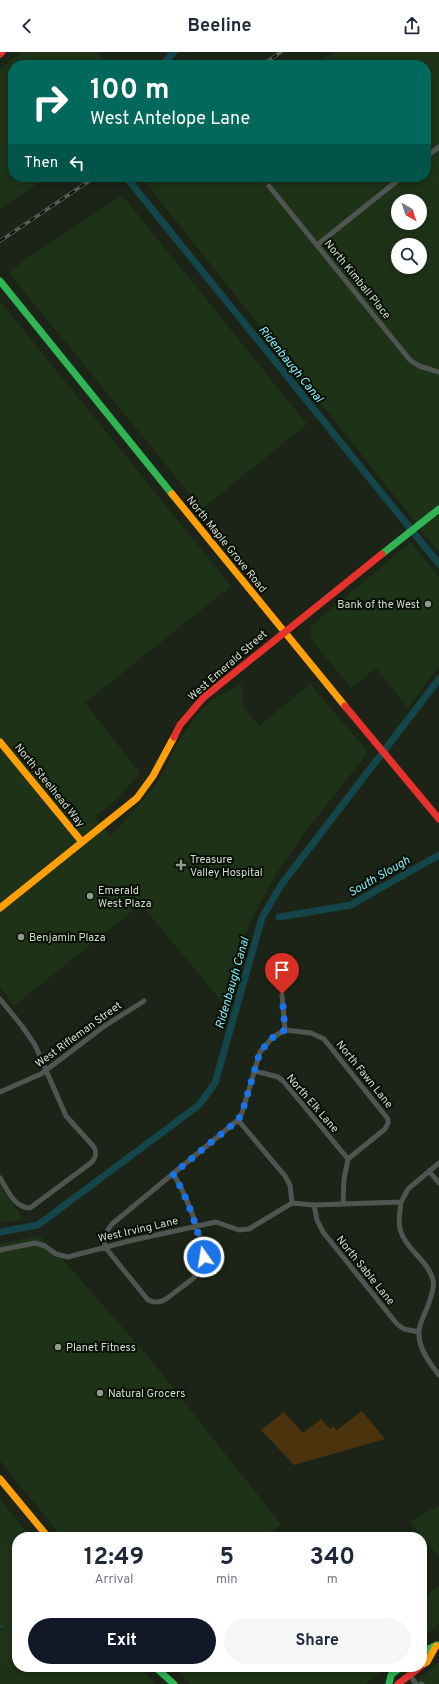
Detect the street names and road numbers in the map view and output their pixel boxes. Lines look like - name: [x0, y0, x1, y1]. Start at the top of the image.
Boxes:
- street label: North Kimball Place: [321, 237, 394, 322]
- street label: North Maple Grove Road: [183, 493, 270, 596]
- street label: West Emerald Street: [185, 628, 270, 704]
- street label: North Steelhead Way: [11, 741, 87, 830]
- street label: West Rifleman Street: [33, 999, 125, 1071]
- street label: North Fawn Lane: [333, 1038, 396, 1111]
- street label: North Elk Lane: [283, 1071, 342, 1136]
- street label: West Irving Lane: [97, 1214, 180, 1246]
- street label: North Sable Lane: [333, 1233, 398, 1308]

